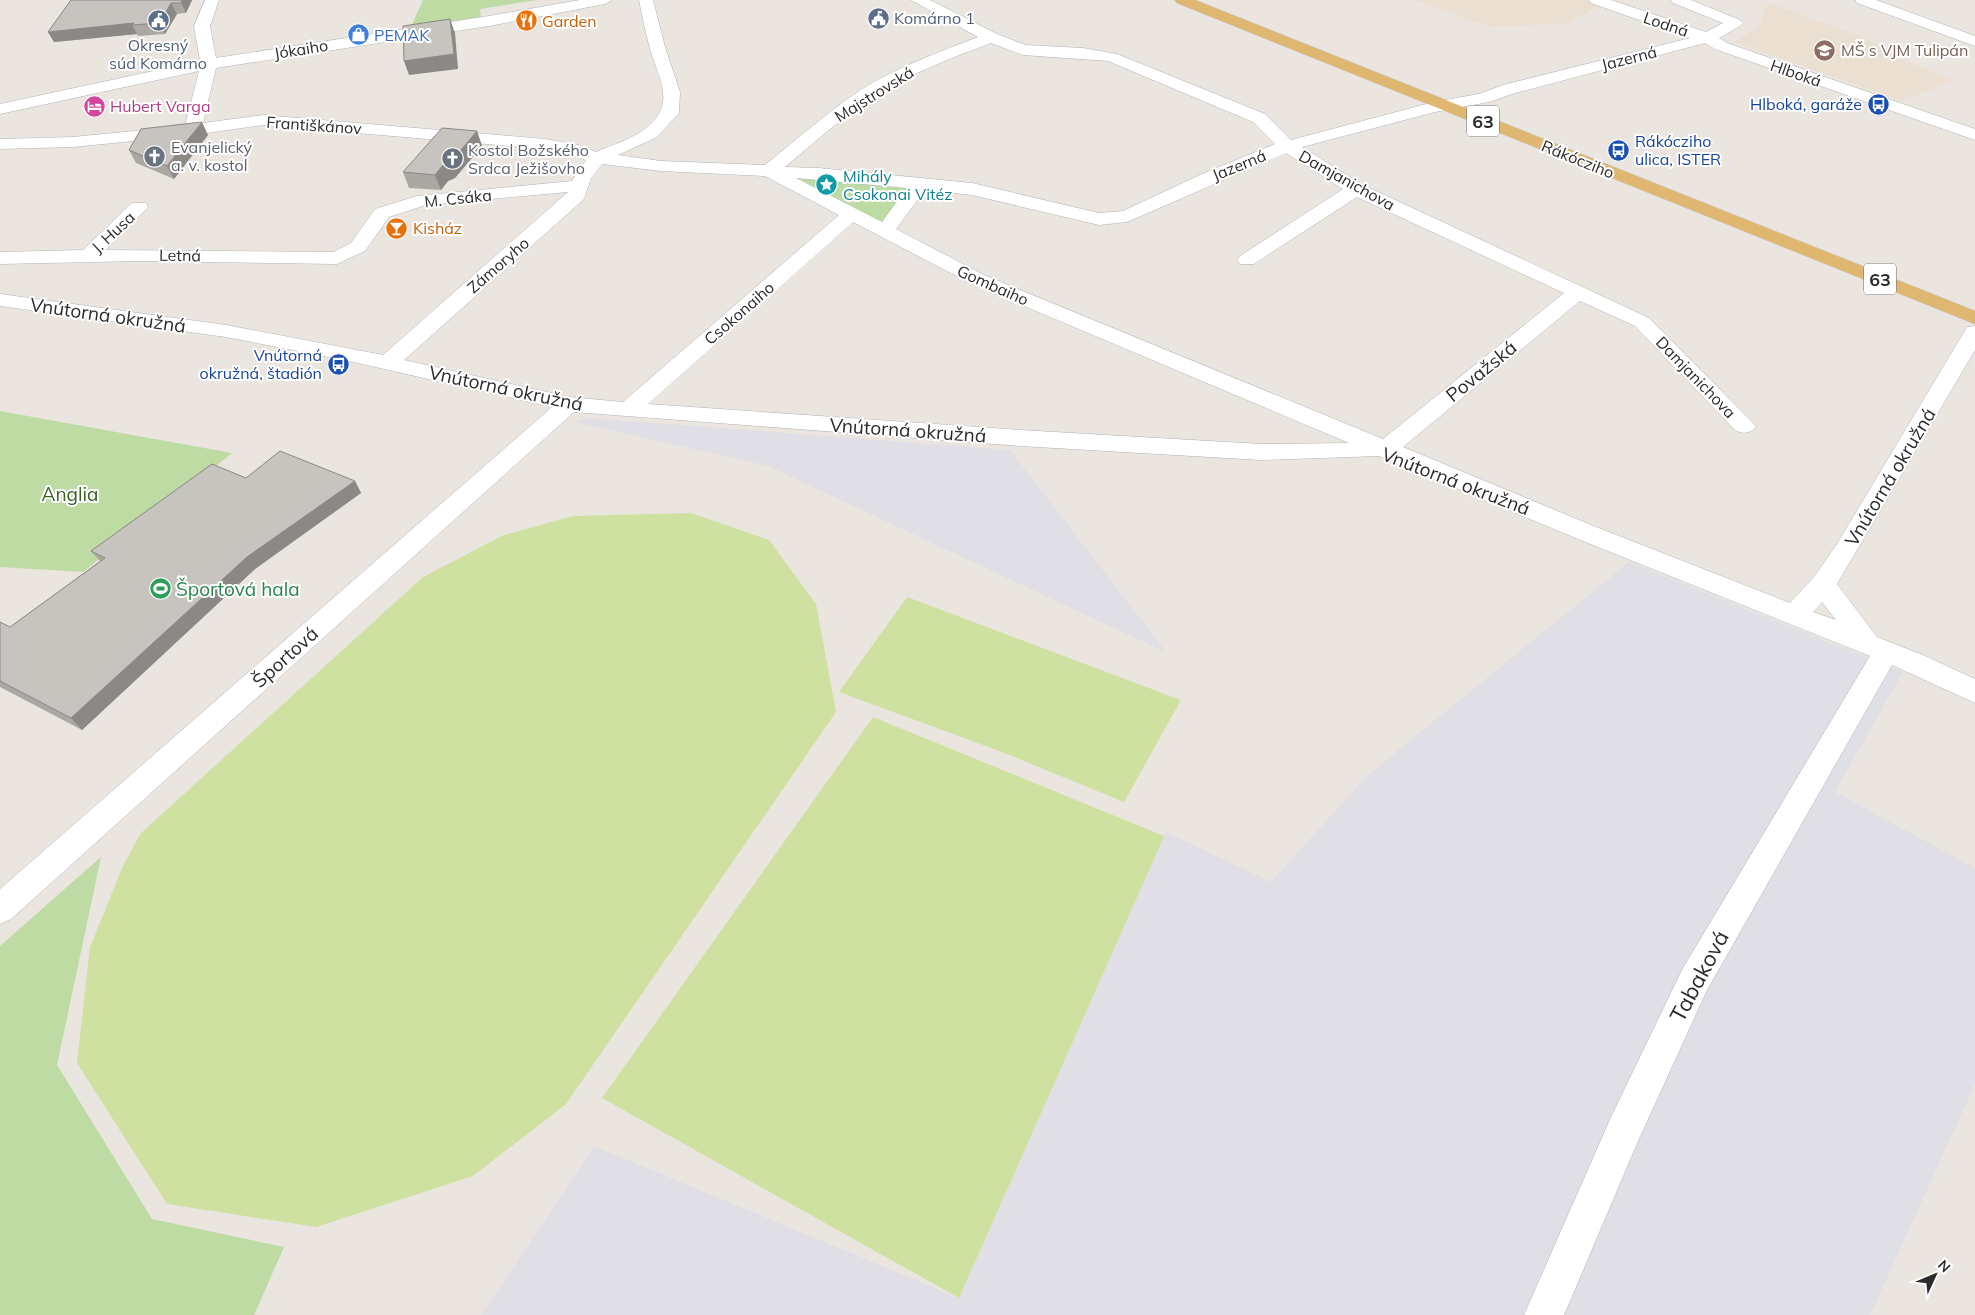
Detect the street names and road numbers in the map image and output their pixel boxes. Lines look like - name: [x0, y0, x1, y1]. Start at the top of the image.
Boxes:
- street label: Lodná: [1641, 7, 1691, 41]
- street label: Jókaiho: [273, 35, 329, 63]
- street label: Jazerná: [1599, 41, 1659, 75]
- street label: Hlboká: [1768, 55, 1824, 91]
- street label: Majstrovská: [831, 62, 917, 126]
- road number: 63: [1467, 105, 1499, 136]
- street label: Františkánov: [266, 112, 363, 138]
- street label: Rákócziho: [1539, 135, 1617, 183]
- street label: Jazerná: [1209, 145, 1269, 185]
- street label: Damjanichova: [1296, 145, 1398, 215]
- street label: M. Csáka: [423, 185, 493, 211]
- street label: J. Husa: [87, 207, 139, 257]
- street label: Zámoryho: [463, 233, 533, 297]
- street label: Letná: [159, 245, 201, 265]
- street label: Gombaiho: [954, 260, 1032, 310]
- road number: 63: [1864, 264, 1896, 294]
- street label: Csokonaiho: [700, 277, 778, 349]
- street label: Vnútorná okružná: [29, 292, 187, 338]
- street label: Damjanichova: [1652, 332, 1740, 422]
- street label: Považská: [1441, 335, 1521, 407]
- street label: Vnútorná okružná: [427, 360, 585, 416]
- street label: Vnútorná okružná: [1839, 404, 1941, 550]
- street label: Vnútorná okružná: [829, 413, 987, 447]
- street label: Vnútorná okružná: [1378, 442, 1534, 520]
- street label: Športová: [247, 621, 323, 693]
- street label: Tabaková: [1663, 925, 1735, 1027]

